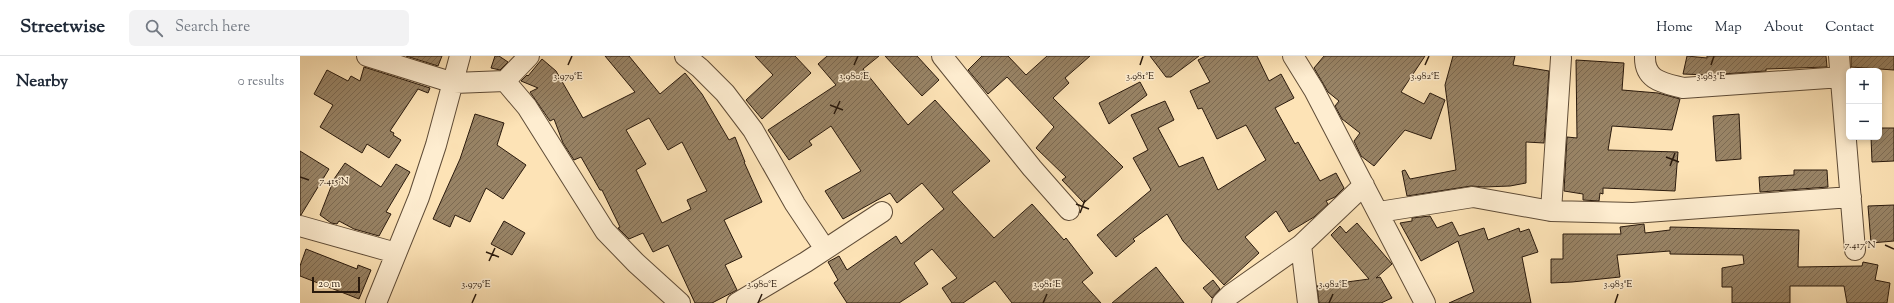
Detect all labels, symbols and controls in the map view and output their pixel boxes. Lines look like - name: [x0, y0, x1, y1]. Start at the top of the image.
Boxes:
- search box: [129, 10, 409, 46]
- text: Streetwise: [20, 14, 105, 41]
- icon: search: [143, 17, 165, 39]
- text: Search here: [175, 17, 250, 38]
- text: Home: [1656, 18, 1693, 38]
- text: Map: [1715, 18, 1742, 38]
- text: About: [1764, 18, 1803, 38]
- text: Contact: [1825, 18, 1874, 38]
- map controls: [1846, 68, 1882, 140]
- button: +: [1846, 68, 1882, 104]
- text: 3.979°E: [553, 69, 583, 84]
- text: 3.980°E: [839, 69, 869, 84]
- text: 3.981°E: [1126, 69, 1154, 84]
- text: 3.982°E: [1410, 69, 1440, 84]
- text: 3.983°E: [1697, 69, 1725, 84]
- text: Nearby: [16, 70, 68, 94]
- text: 0 results: [238, 73, 284, 91]
- button: −: [1846, 104, 1882, 140]
- text: 7.415°N: [319, 174, 349, 189]
- text: 7.417°N: [1844, 238, 1876, 253]
- scale bar: [312, 275, 360, 294]
- text: 20 m: [318, 276, 340, 292]
- text: 3.979°E: [461, 277, 491, 292]
- text: 3.980°E: [747, 277, 777, 292]
- text: 3.981°E: [1033, 277, 1061, 292]
- text: 3.982°E: [1318, 277, 1348, 292]
- text: 3.983°E: [1604, 277, 1632, 292]

